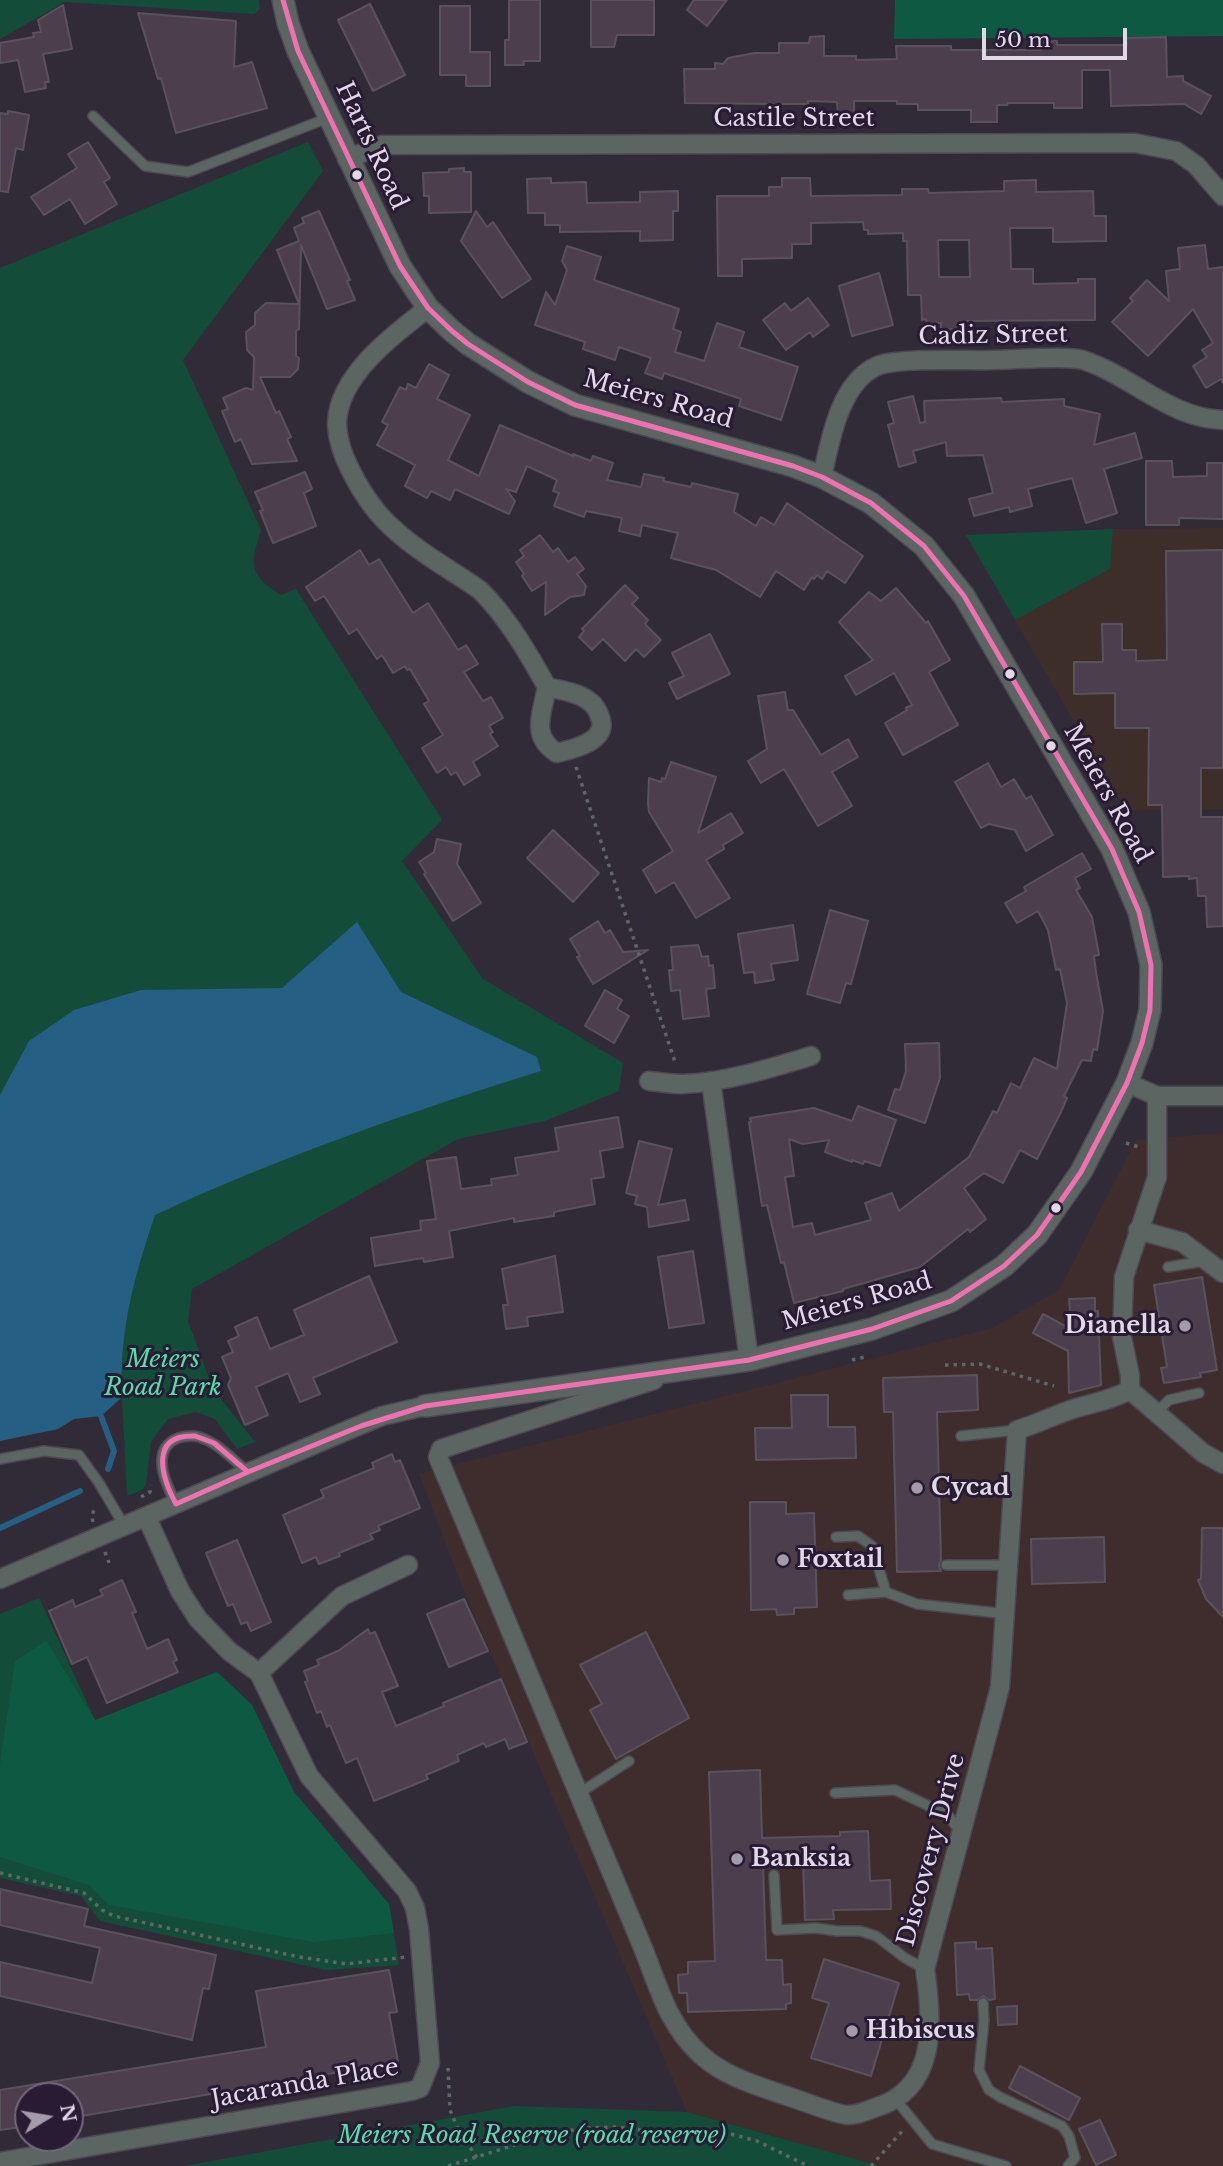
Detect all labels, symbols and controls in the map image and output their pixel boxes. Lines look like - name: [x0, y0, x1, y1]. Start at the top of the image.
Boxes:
- scale bar: [985, 14, 1130, 58]
- text: 50 m: [995, 27, 1050, 53]
- street label: Harts Road: [329, 78, 413, 214]
- street label: Castile Street: [713, 105, 875, 133]
- unlabelled marker: [350, 168, 364, 182]
- street label: Cadiz Street: [918, 320, 1068, 352]
- street label: Meiers Road: [580, 365, 736, 435]
- unlabelled marker: [1003, 667, 1017, 681]
- street label: Meiers Road: [1057, 720, 1157, 868]
- unlabelled marker: [1044, 739, 1058, 753]
- unlabelled marker: [1049, 1201, 1063, 1215]
- street label: Meiers Road: [779, 1267, 935, 1337]
- place label: Dianella: [1064, 1312, 1171, 1340]
- marker: Dianella: [1177, 1318, 1193, 1334]
- park label: Meiers Road Park: [104, 1346, 222, 1402]
- place label: Cycad: [931, 1474, 1010, 1502]
- marker: Cycad: [909, 1480, 925, 1496]
- place label: Foxtail: [797, 1546, 884, 1574]
- marker: Foxtail: [775, 1552, 791, 1568]
- street label: Discovery Drive: [892, 1750, 972, 1950]
- place label: Banksia: [751, 1845, 851, 1873]
- marker: Banksia: [729, 1851, 745, 1867]
- place label: Hibiscus: [866, 2017, 975, 2045]
- marker: Hibiscus: [844, 2023, 860, 2039]
- street label: Jacaranda Place: [209, 2053, 401, 2115]
- north arrow: [14, 2082, 84, 2152]
- text: N: [55, 2102, 81, 2124]
- park label: Meiers Road Reserve (road reserve): [338, 2122, 726, 2150]

